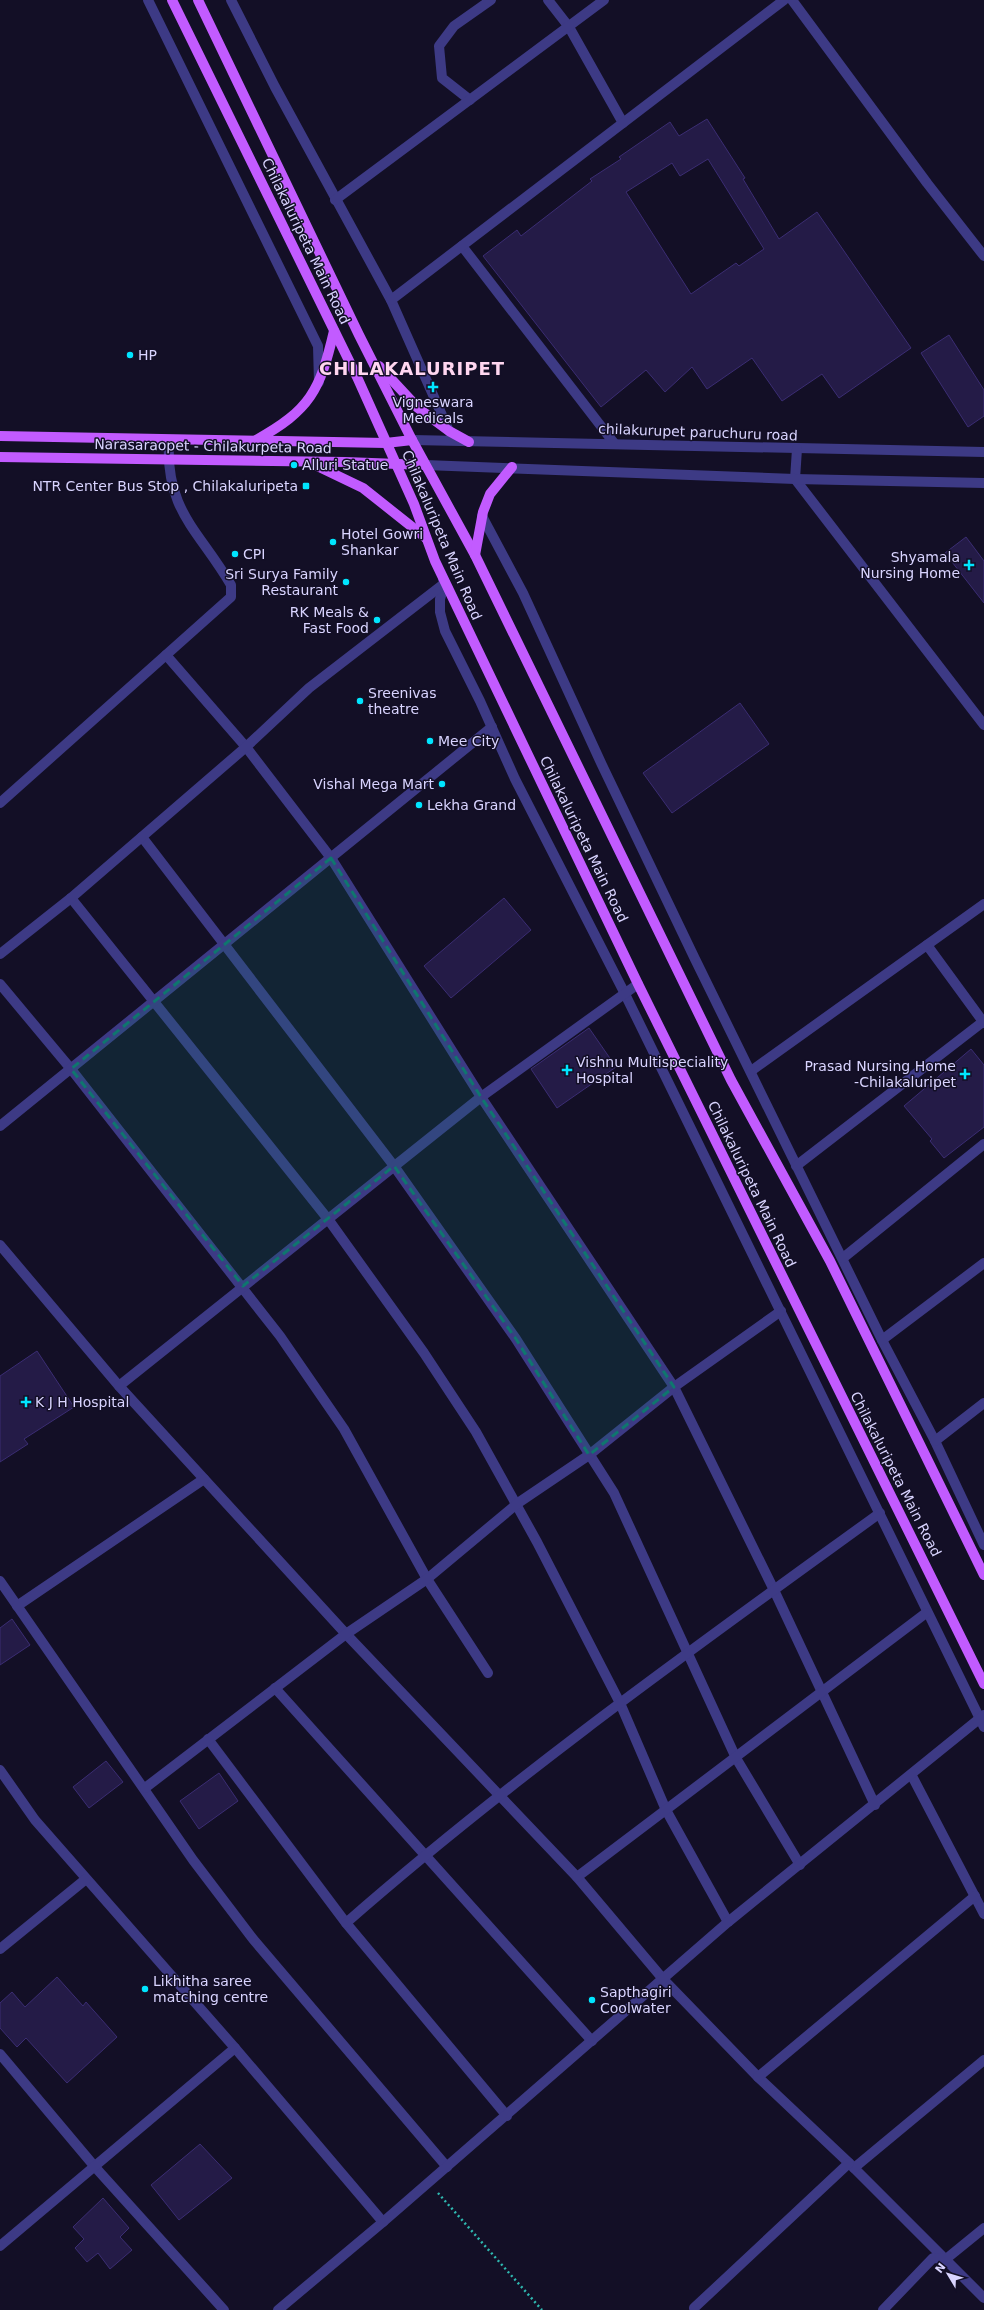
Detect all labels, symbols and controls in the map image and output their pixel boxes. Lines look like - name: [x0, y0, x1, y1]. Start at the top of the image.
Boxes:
- street label: Chilakaluripeta Main Road: [259, 155, 353, 327]
- place label: HP: [138, 347, 157, 363]
- marker: HP: [125, 350, 135, 360]
- district label: CHILAKALURIPET: [319, 358, 505, 379]
- marker: Vigneswara Medicals: [428, 382, 438, 392]
- place label: Vigneswara Medicals: [392, 394, 474, 426]
- street label: chilakurupet paruchuru road: [598, 421, 798, 443]
- street label: Narasaraopet - Chilakurpeta Road: [94, 436, 332, 456]
- street label: Chilakaluripeta Main Road: [399, 448, 485, 622]
- place label: Alluri Statue: [302, 457, 388, 473]
- marker: Alluri Statue: [289, 460, 299, 470]
- place label: NTR Center Bus Stop , Chilakaluripeta: [32, 478, 298, 494]
- marker: NTR Center Bus Stop , Chilakaluripeta: [301, 481, 311, 491]
- place label: Hotel Gowri Shankar: [341, 526, 423, 558]
- marker: Hotel Gowri Shankar: [328, 537, 338, 547]
- place label: CPI: [243, 546, 265, 562]
- marker: CPI: [230, 549, 240, 559]
- place label: Shyamala Nursing Home: [860, 549, 960, 581]
- marker: Shyamala Nursing Home: [963, 559, 975, 571]
- place label: Sri Surya Family Restaurant: [225, 566, 338, 598]
- marker: Sri Surya Family Restaurant: [341, 577, 351, 587]
- place label: RK Meals & Fast Food: [290, 604, 369, 636]
- marker: RK Meals & Fast Food: [372, 615, 382, 625]
- place label: Sreenivas theatre: [368, 685, 436, 717]
- marker: Sreenivas theatre: [355, 696, 365, 706]
- place label: Mee City: [438, 733, 499, 749]
- marker: Mee City: [425, 736, 435, 746]
- street label: Chilakaluripeta Main Road: [537, 753, 631, 925]
- place label: Vishal Mega Mart: [313, 776, 435, 792]
- marker: Vishal Mega Mart: [437, 779, 447, 789]
- place label: Lekha Grand: [427, 797, 516, 813]
- marker: Lekha Grand: [414, 800, 424, 810]
- place label: Vishnu Multispeciality Hospital: [576, 1054, 728, 1086]
- place label: Prasad Nursing Home -Chilakaluripet: [804, 1058, 957, 1090]
- marker: Vishnu Multispeciality Hospital: [561, 1064, 573, 1076]
- marker: Prasad Nursing Home -Chilakaluripet: [959, 1068, 971, 1080]
- street label: Chilakaluripeta Main Road: [705, 1098, 799, 1270]
- street label: Chilakaluripeta Main Road: [847, 1389, 945, 1559]
- place label: K J H Hospital: [35, 1394, 129, 1410]
- marker: K J H Hospital: [20, 1396, 32, 1408]
- place label: Likhitha saree matching centre: [153, 1973, 268, 2005]
- marker: Likhitha saree matching centre: [140, 1984, 150, 1994]
- place label: Sapthagiri Coolwater: [600, 1984, 672, 2016]
- marker: Sapthagiri Coolwater: [587, 1995, 597, 2005]
- north arrow: [928, 2254, 968, 2294]
- text: N: [933, 2261, 948, 2276]

